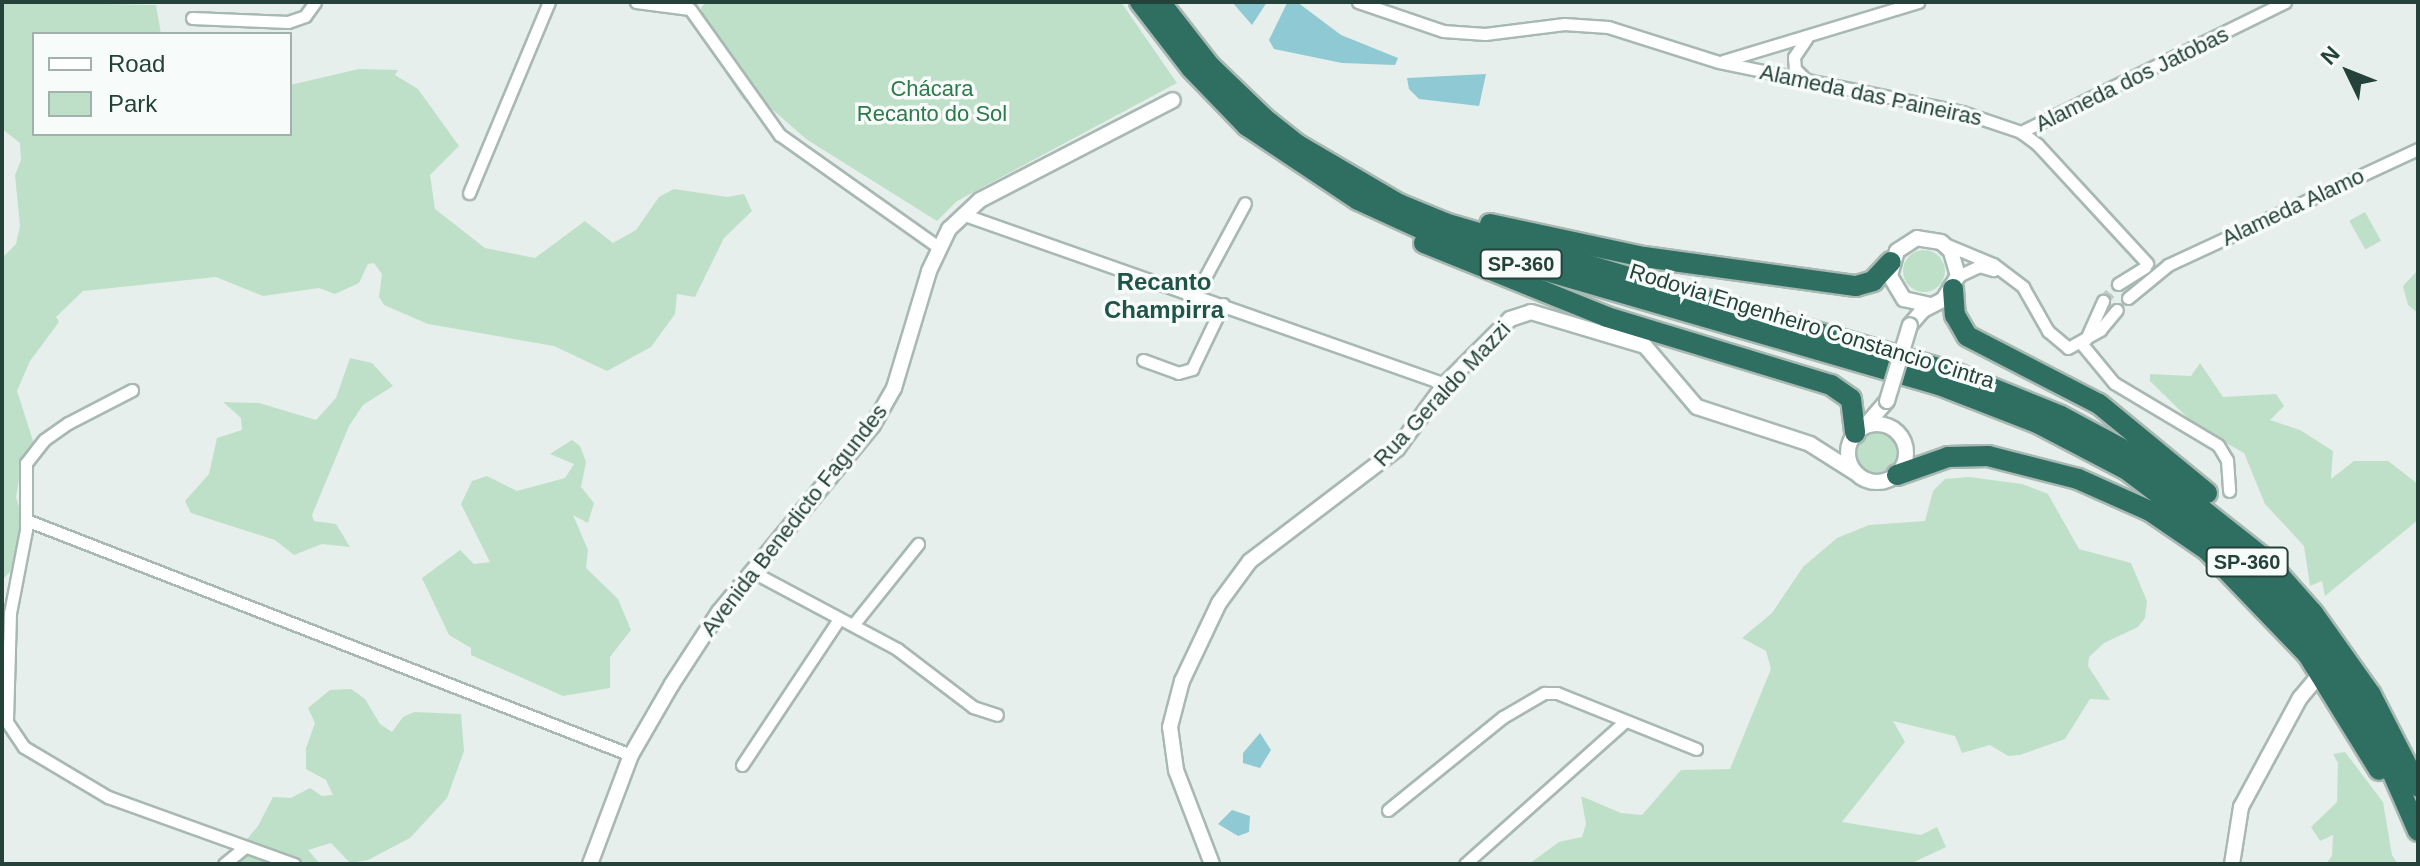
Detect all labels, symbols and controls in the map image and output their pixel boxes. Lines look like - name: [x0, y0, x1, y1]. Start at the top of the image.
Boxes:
- street label: Alameda dos Jatobas: [2031, 21, 2233, 137]
- legend: [32, 32, 292, 136]
- north arrow: [2308, 32, 2388, 112]
- text: N: [2316, 41, 2345, 70]
- text: Road: [108, 50, 165, 77]
- street label: Alameda das Paineiras: [1758, 59, 1984, 131]
- park label: Chácara Recanto do Sol: [857, 75, 1007, 126]
- text: Park: [108, 90, 157, 117]
- street label: Alameda Alamo: [2217, 162, 2369, 252]
- road number: SP-360: [1479, 248, 1563, 280]
- street label: Rodovia Engenheiro Constancio Cintra: [1626, 258, 1998, 394]
- district label: Recanto Champirra: [1104, 268, 1224, 324]
- street label: Rua Geraldo Mazzi: [1368, 316, 1516, 472]
- street label: Avenida Benedicto Fagundes: [695, 399, 893, 641]
- road number: SP-360: [2205, 546, 2289, 578]

